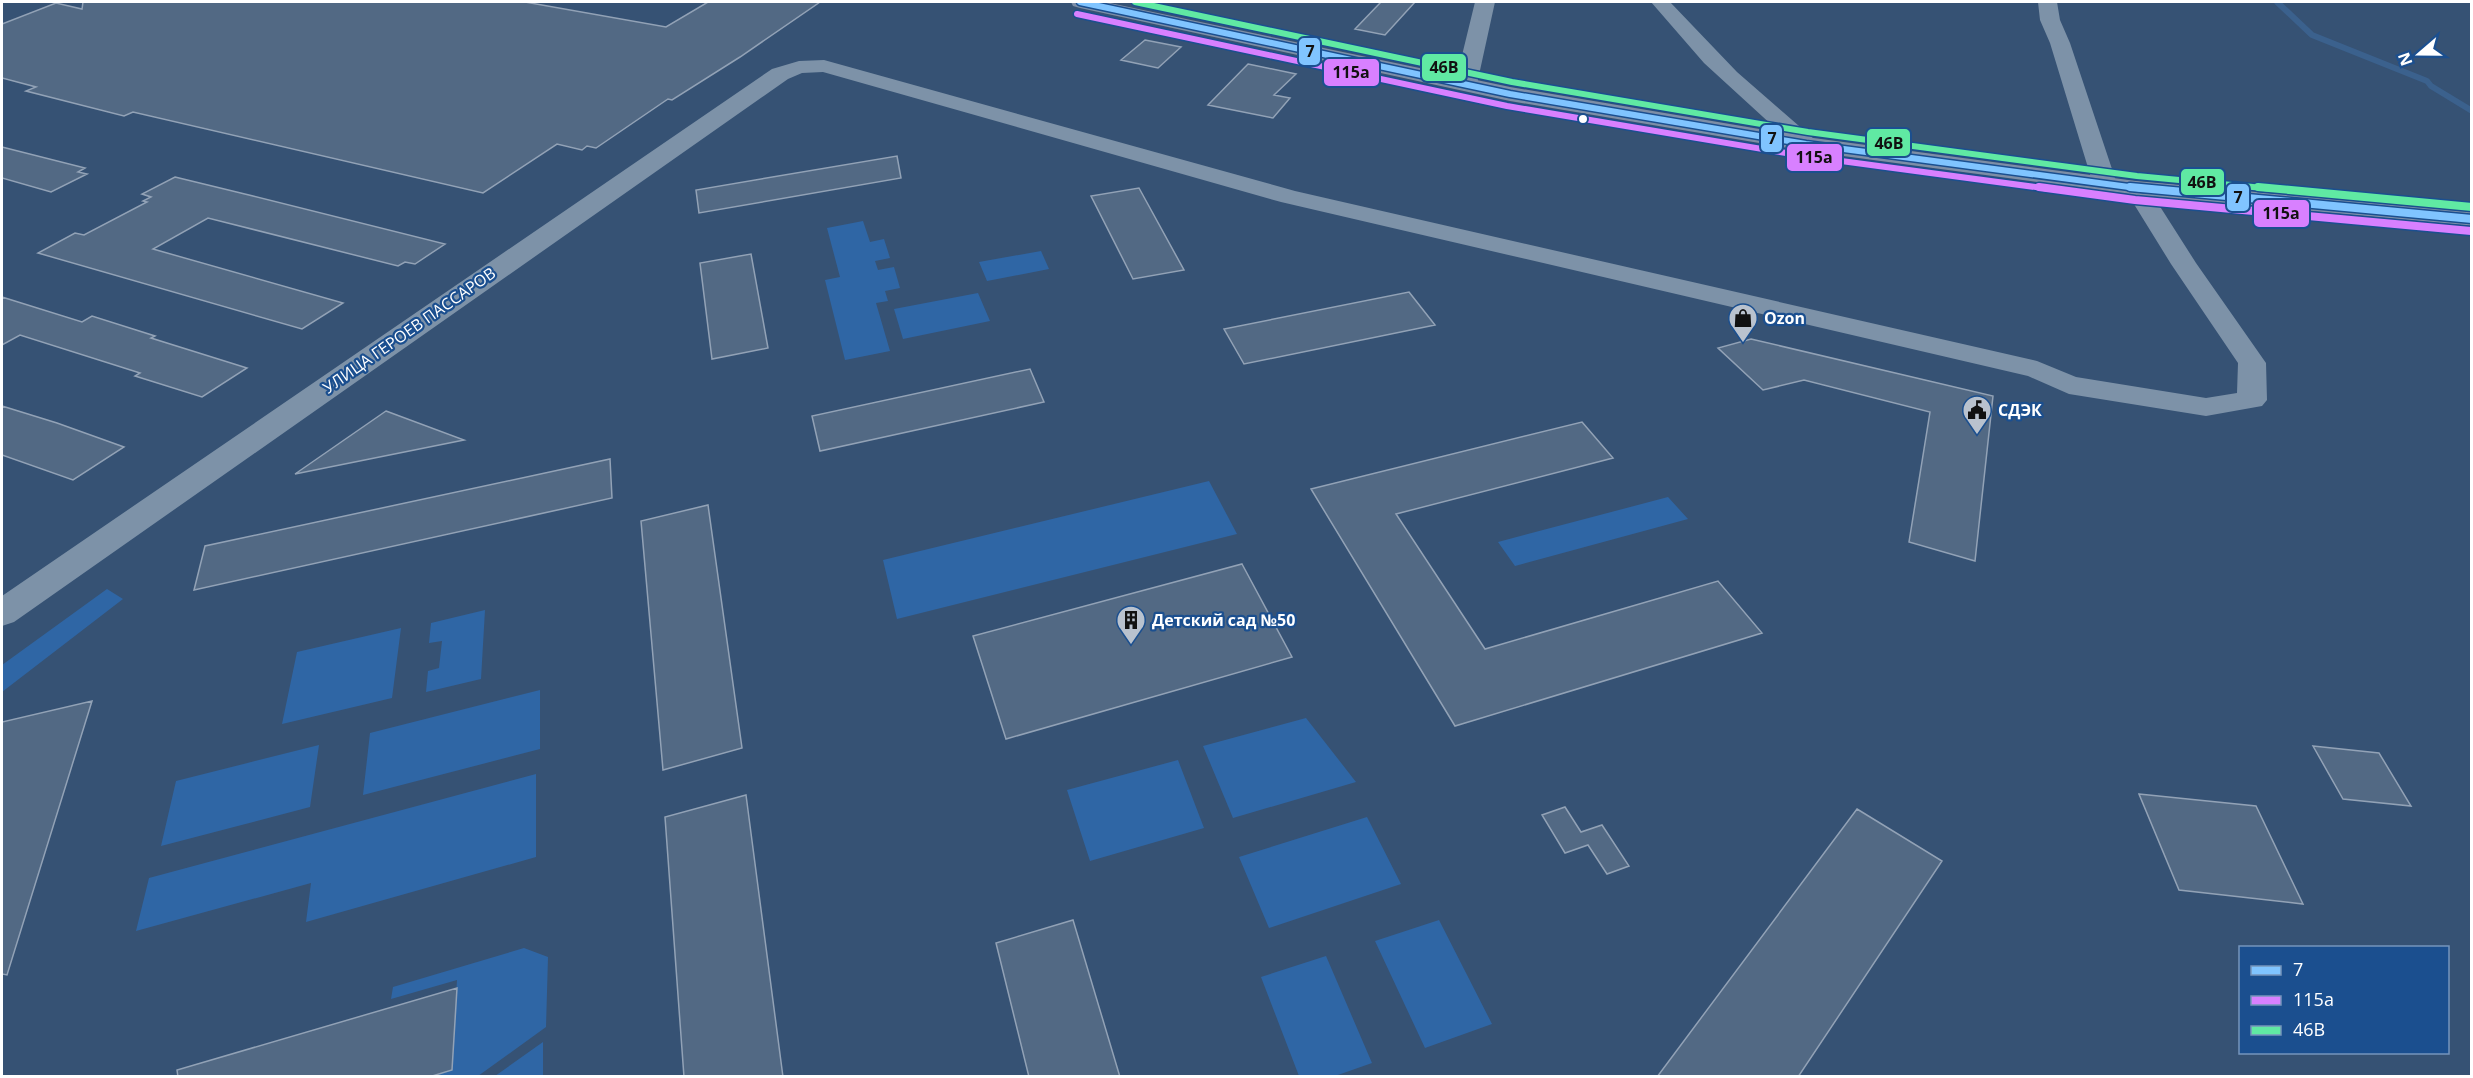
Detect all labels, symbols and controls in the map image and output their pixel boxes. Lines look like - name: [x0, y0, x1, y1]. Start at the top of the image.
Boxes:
- north arrow: [2389, 24, 2449, 84]
- line badge: 7: [1298, 37, 1321, 66]
- text: 7: [1305, 40, 1315, 62]
- text: N: [2392, 49, 2417, 69]
- line badge: 46В: [1421, 53, 1467, 82]
- text: 46В: [1429, 56, 1459, 78]
- line badge: 115а: [1323, 58, 1380, 87]
- text: 115а: [1332, 61, 1370, 83]
- unlabelled marker: [1577, 113, 1589, 125]
- line badge: 7: [1760, 124, 1783, 153]
- text: 7: [1767, 127, 1777, 149]
- line badge: 46В: [1866, 128, 1911, 157]
- text: 46В: [1874, 132, 1904, 154]
- line badge: 115а: [1786, 143, 1843, 172]
- text: 115а: [1795, 146, 1833, 168]
- line badge: 46В: [2180, 168, 2225, 196]
- text: 46В: [2187, 171, 2217, 193]
- line badge: 7: [2226, 183, 2250, 212]
- text: 7: [2233, 186, 2243, 208]
- line badge: 115а: [2253, 199, 2310, 228]
- text: 115а: [2262, 202, 2300, 224]
- street label: УЛИЦА ГЕРОЕВ ПАССАРОВ: [318, 262, 500, 398]
- shop icon: Ozon: [1727, 302, 1759, 344]
- place label: Ozon: [1764, 307, 1805, 329]
- public building icon: СДЭК: [1961, 394, 1993, 436]
- place label: СДЭК: [1998, 399, 2042, 421]
- building icon: Детский сад №50: [1115, 604, 1147, 646]
- place label: Детский сад №50: [1152, 609, 1295, 631]
- legend: [2239, 946, 2449, 1054]
- text: 7: [2293, 957, 2303, 981]
- text: 115а: [2293, 987, 2334, 1011]
- text: 46В: [2293, 1017, 2325, 1041]

